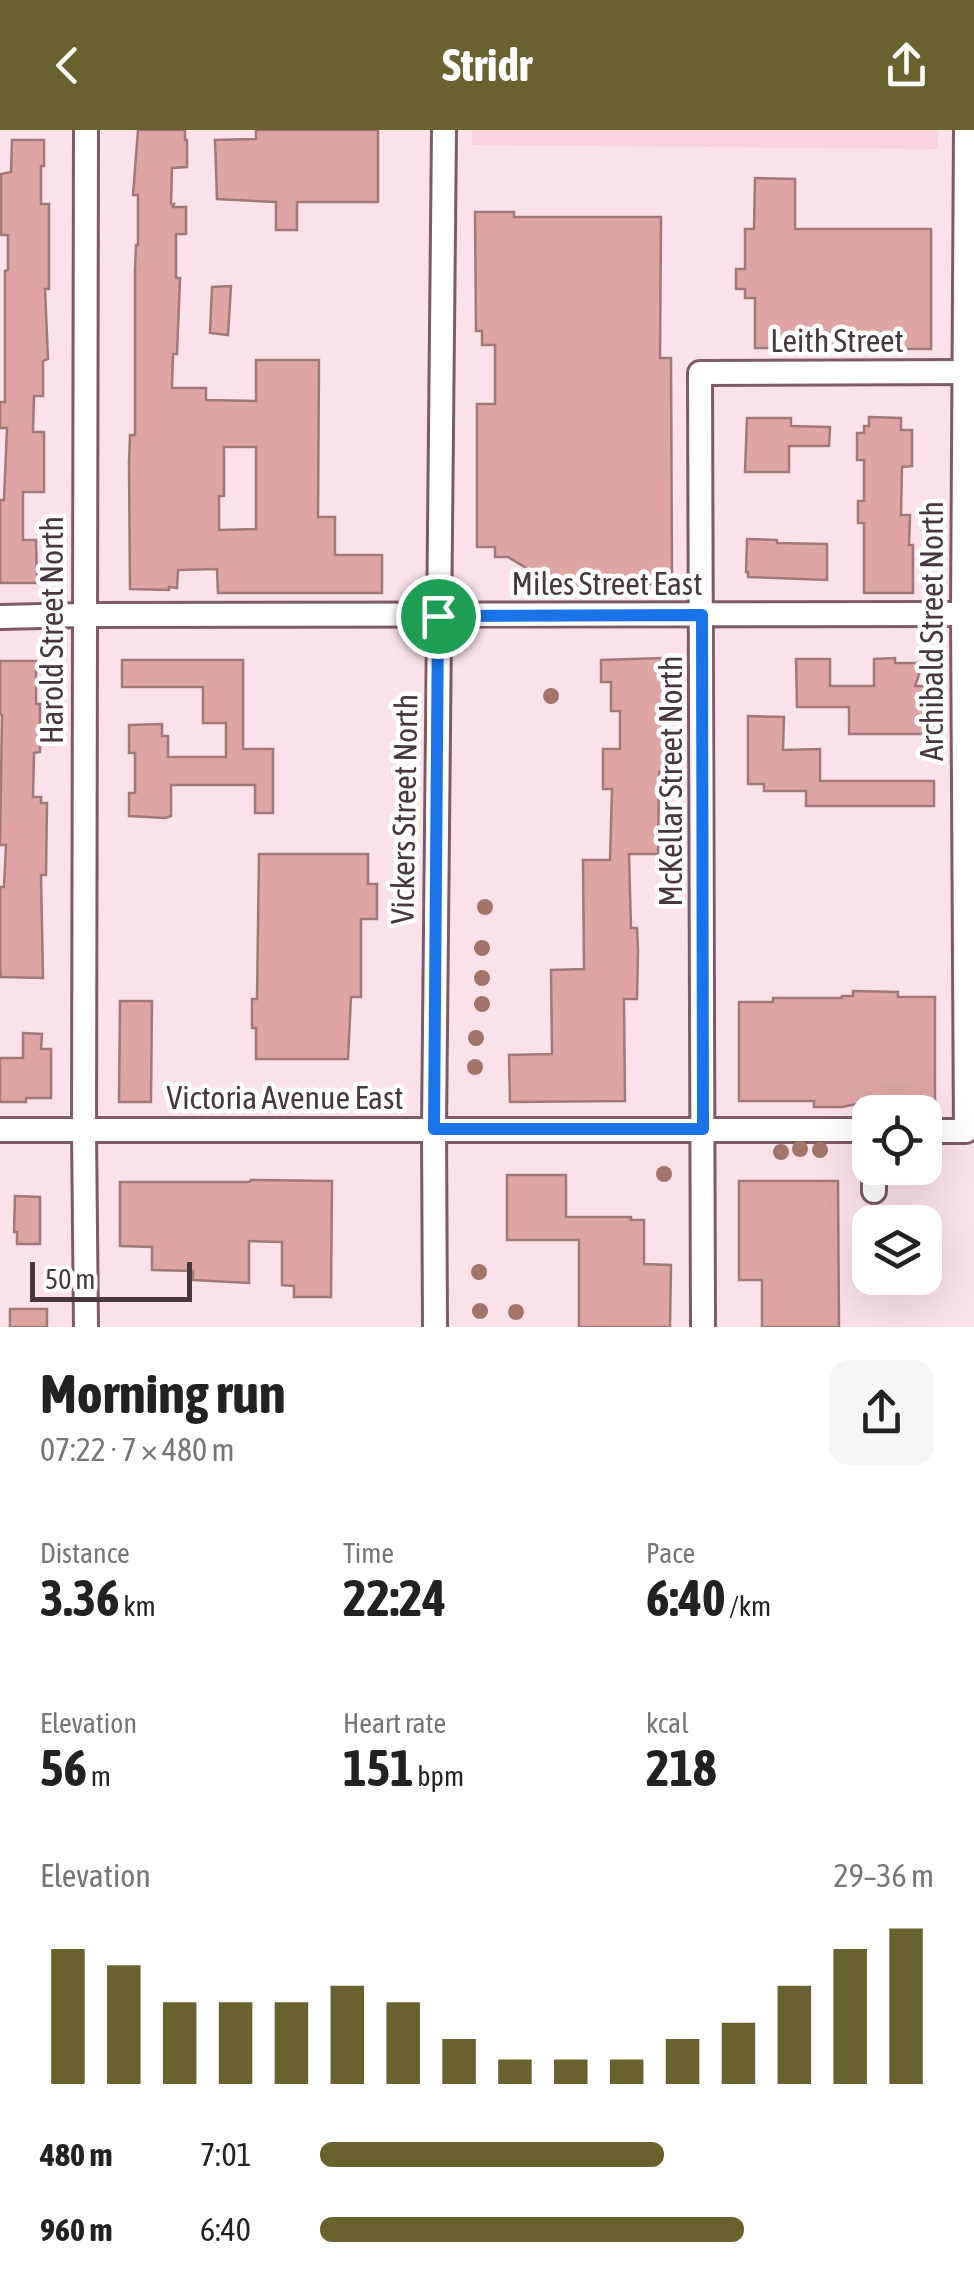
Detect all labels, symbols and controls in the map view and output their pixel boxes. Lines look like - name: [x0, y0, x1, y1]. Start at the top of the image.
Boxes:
- icon: back: [40, 38, 95, 93]
- icon: share: [879, 38, 934, 93]
- text: Stridr: [442, 39, 532, 91]
- street label: Leith Street: [770, 322, 904, 359]
- street label: Archibald Street North: [913, 501, 950, 761]
- street label: Harold Street North: [33, 516, 70, 744]
- street label: Miles Street East: [512, 565, 702, 602]
- pin: [396, 574, 481, 659]
- icon: arrive: [411, 589, 466, 644]
- street label: McKellar Street North: [652, 656, 689, 906]
- street label: Vickers Street North: [383, 694, 425, 924]
- street label: Victoria Avenue East: [167, 1079, 403, 1116]
- map controls: [852, 1095, 942, 1295]
- button: locate: [852, 1095, 942, 1185]
- button: layers: [852, 1205, 942, 1295]
- scale bar: [30, 1257, 192, 1302]
- text: 50 m: [45, 1263, 95, 1295]
- button: share: [829, 1360, 934, 1465]
- text: Morning run: [40, 1362, 286, 1425]
- text: 07:22 · 7 × 480 m: [40, 1431, 234, 1468]
- text: Distance: [40, 1537, 130, 1569]
- text: Time: [343, 1537, 394, 1569]
- text: Pace: [646, 1537, 695, 1569]
- text: 3.36: [40, 1569, 119, 1627]
- text: 22:24: [343, 1569, 446, 1627]
- text: 6:40: [646, 1569, 725, 1627]
- text: km: [119, 1590, 156, 1622]
- text: /km: [725, 1590, 771, 1622]
- text: Elevation: [40, 1707, 137, 1739]
- text: Heart rate: [343, 1707, 446, 1739]
- text: kcal: [646, 1707, 689, 1739]
- text: 56: [40, 1739, 87, 1797]
- text: 151: [343, 1739, 414, 1797]
- text: 218: [646, 1739, 717, 1797]
- text: m: [87, 1760, 111, 1792]
- text: bpm: [414, 1760, 464, 1792]
- text: Elevation: [40, 1857, 151, 1894]
- text: 29–36 m: [834, 1857, 934, 1894]
- text: 480 m: [40, 2136, 113, 2173]
- text: 7:01: [200, 2136, 251, 2173]
- text: 960 m: [40, 2211, 113, 2248]
- text: 6:40: [200, 2211, 251, 2248]

